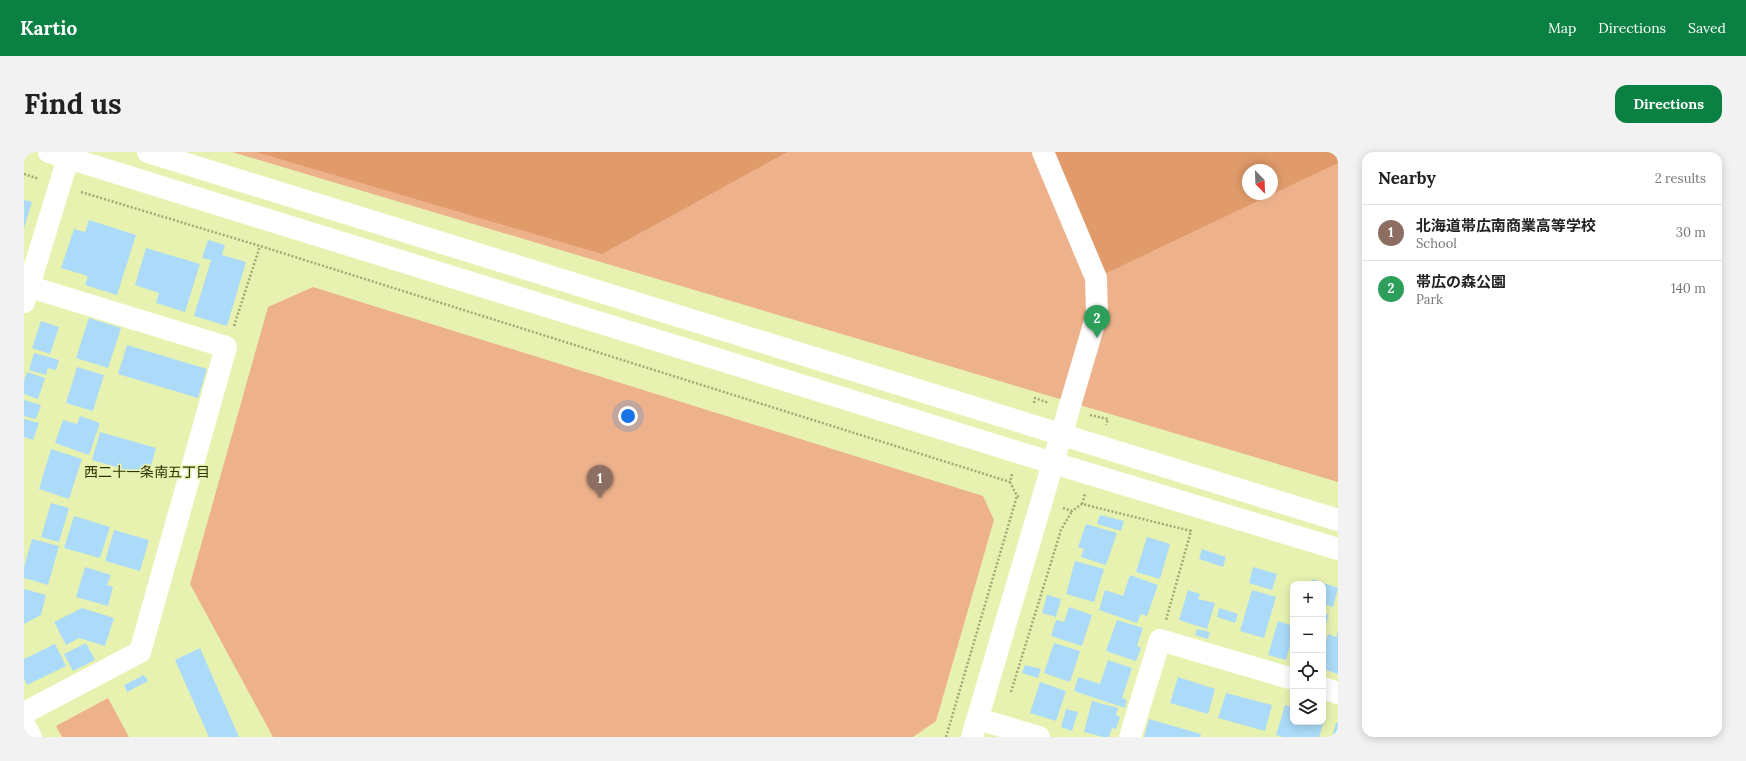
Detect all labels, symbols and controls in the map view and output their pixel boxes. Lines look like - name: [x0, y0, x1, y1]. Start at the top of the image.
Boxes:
- text: Kartio: [20, 16, 77, 40]
- text: Map: [1548, 19, 1576, 37]
- text: Directions: [1598, 19, 1666, 37]
- text: Saved: [1688, 19, 1726, 37]
- button: Directions: [1615, 85, 1722, 123]
- text: Find us: [24, 86, 122, 122]
- north arrow: [1242, 164, 1278, 200]
- text: Nearby: [1378, 167, 1436, 189]
- text: 2 results: [1655, 170, 1706, 187]
- text: 北海道帯広南商業高等学校: [1416, 216, 1596, 235]
- text: 1: [1388, 224, 1394, 241]
- text: 30 m: [1676, 224, 1706, 241]
- text: School: [1416, 235, 1457, 252]
- text: 帯広の森公園: [1416, 272, 1506, 291]
- text: 2: [1388, 280, 1394, 297]
- text: 140 m: [1671, 280, 1706, 297]
- text: Park: [1416, 291, 1443, 308]
- pin: 2: [1084, 305, 1110, 338]
- your location: [618, 406, 638, 426]
- district label: 西二十一条南五丁目: [84, 463, 210, 481]
- pin: 1: [587, 465, 613, 498]
- map controls: [1290, 581, 1326, 725]
- button: +: [1290, 581, 1326, 617]
- button: −: [1290, 617, 1326, 653]
- button: locate: [1290, 653, 1326, 689]
- button: layers: [1290, 689, 1326, 725]

